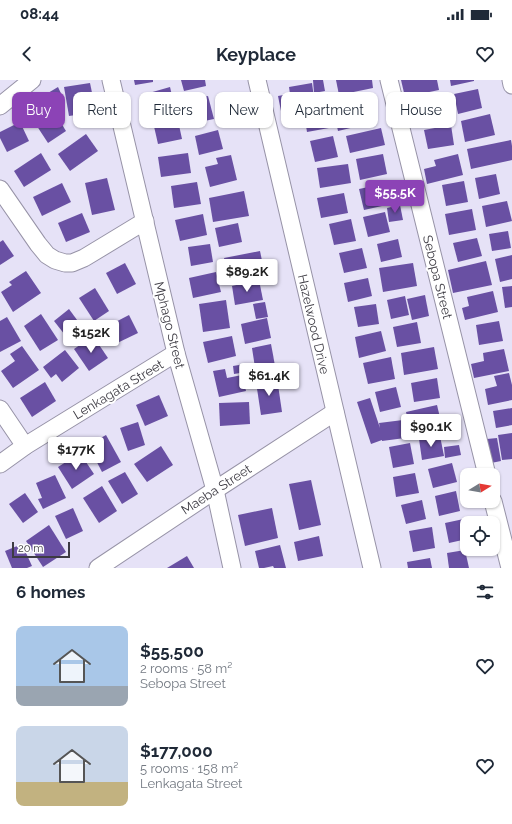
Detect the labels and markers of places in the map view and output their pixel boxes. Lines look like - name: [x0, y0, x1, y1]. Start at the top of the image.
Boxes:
- pin: $55.5K: [362, 180, 428, 214]
- pin: $89.2K: [214, 259, 280, 293]
- pin: $152K: [63, 320, 119, 354]
- pin: $61.4K: [236, 363, 302, 397]
- pin: $90.1K: [398, 414, 464, 448]
- pin: $177K: [48, 437, 104, 471]

